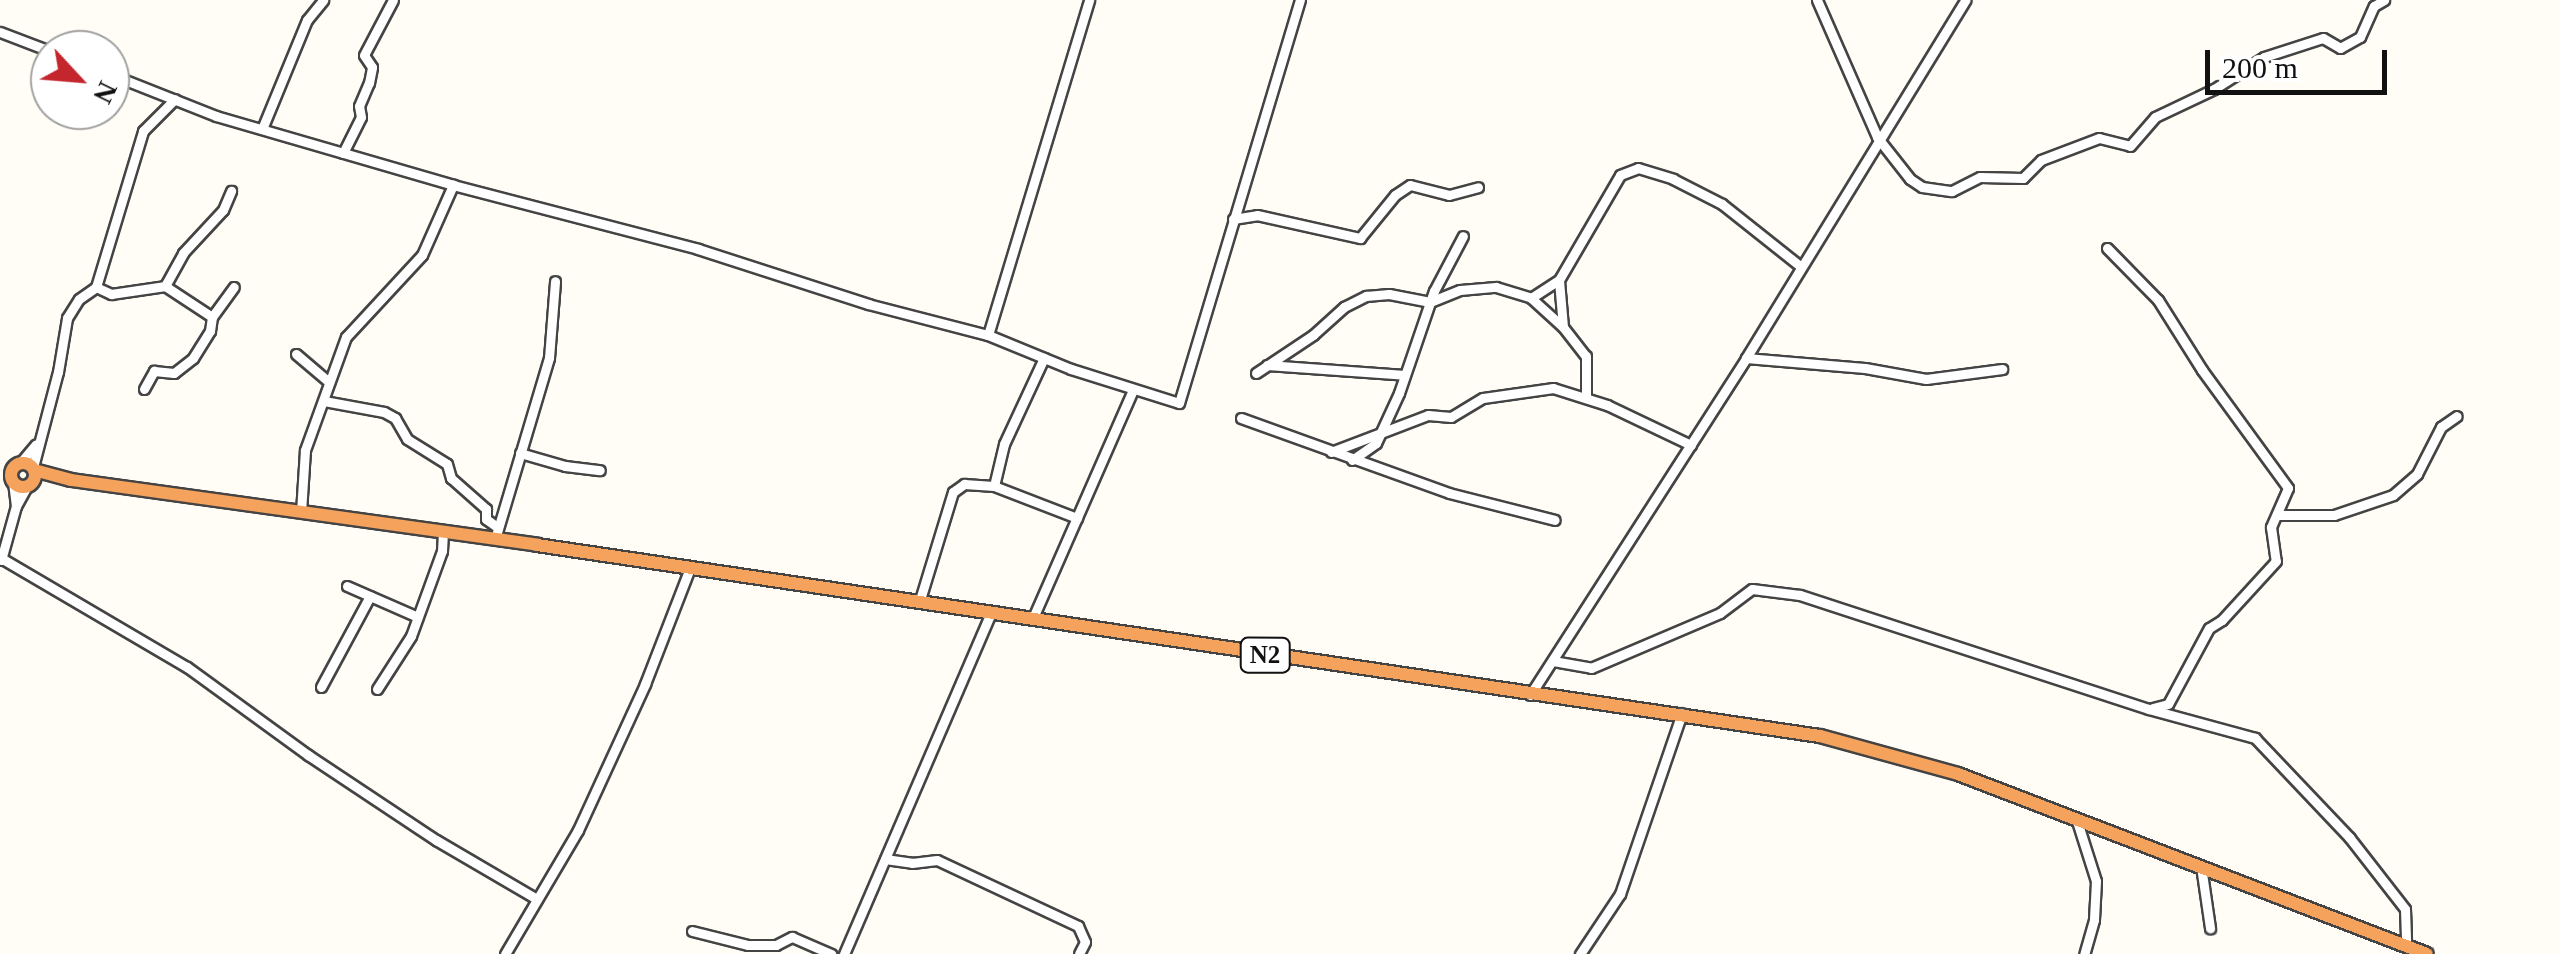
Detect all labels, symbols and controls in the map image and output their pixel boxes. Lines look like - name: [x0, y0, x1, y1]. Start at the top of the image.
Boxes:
- north arrow: [30, 30, 130, 130]
- scale bar: [2210, 30, 2392, 92]
- text: 200 m: [2222, 51, 2298, 84]
- text: N: [87, 77, 124, 108]
- road number: N2: [1238, 635, 1292, 675]

